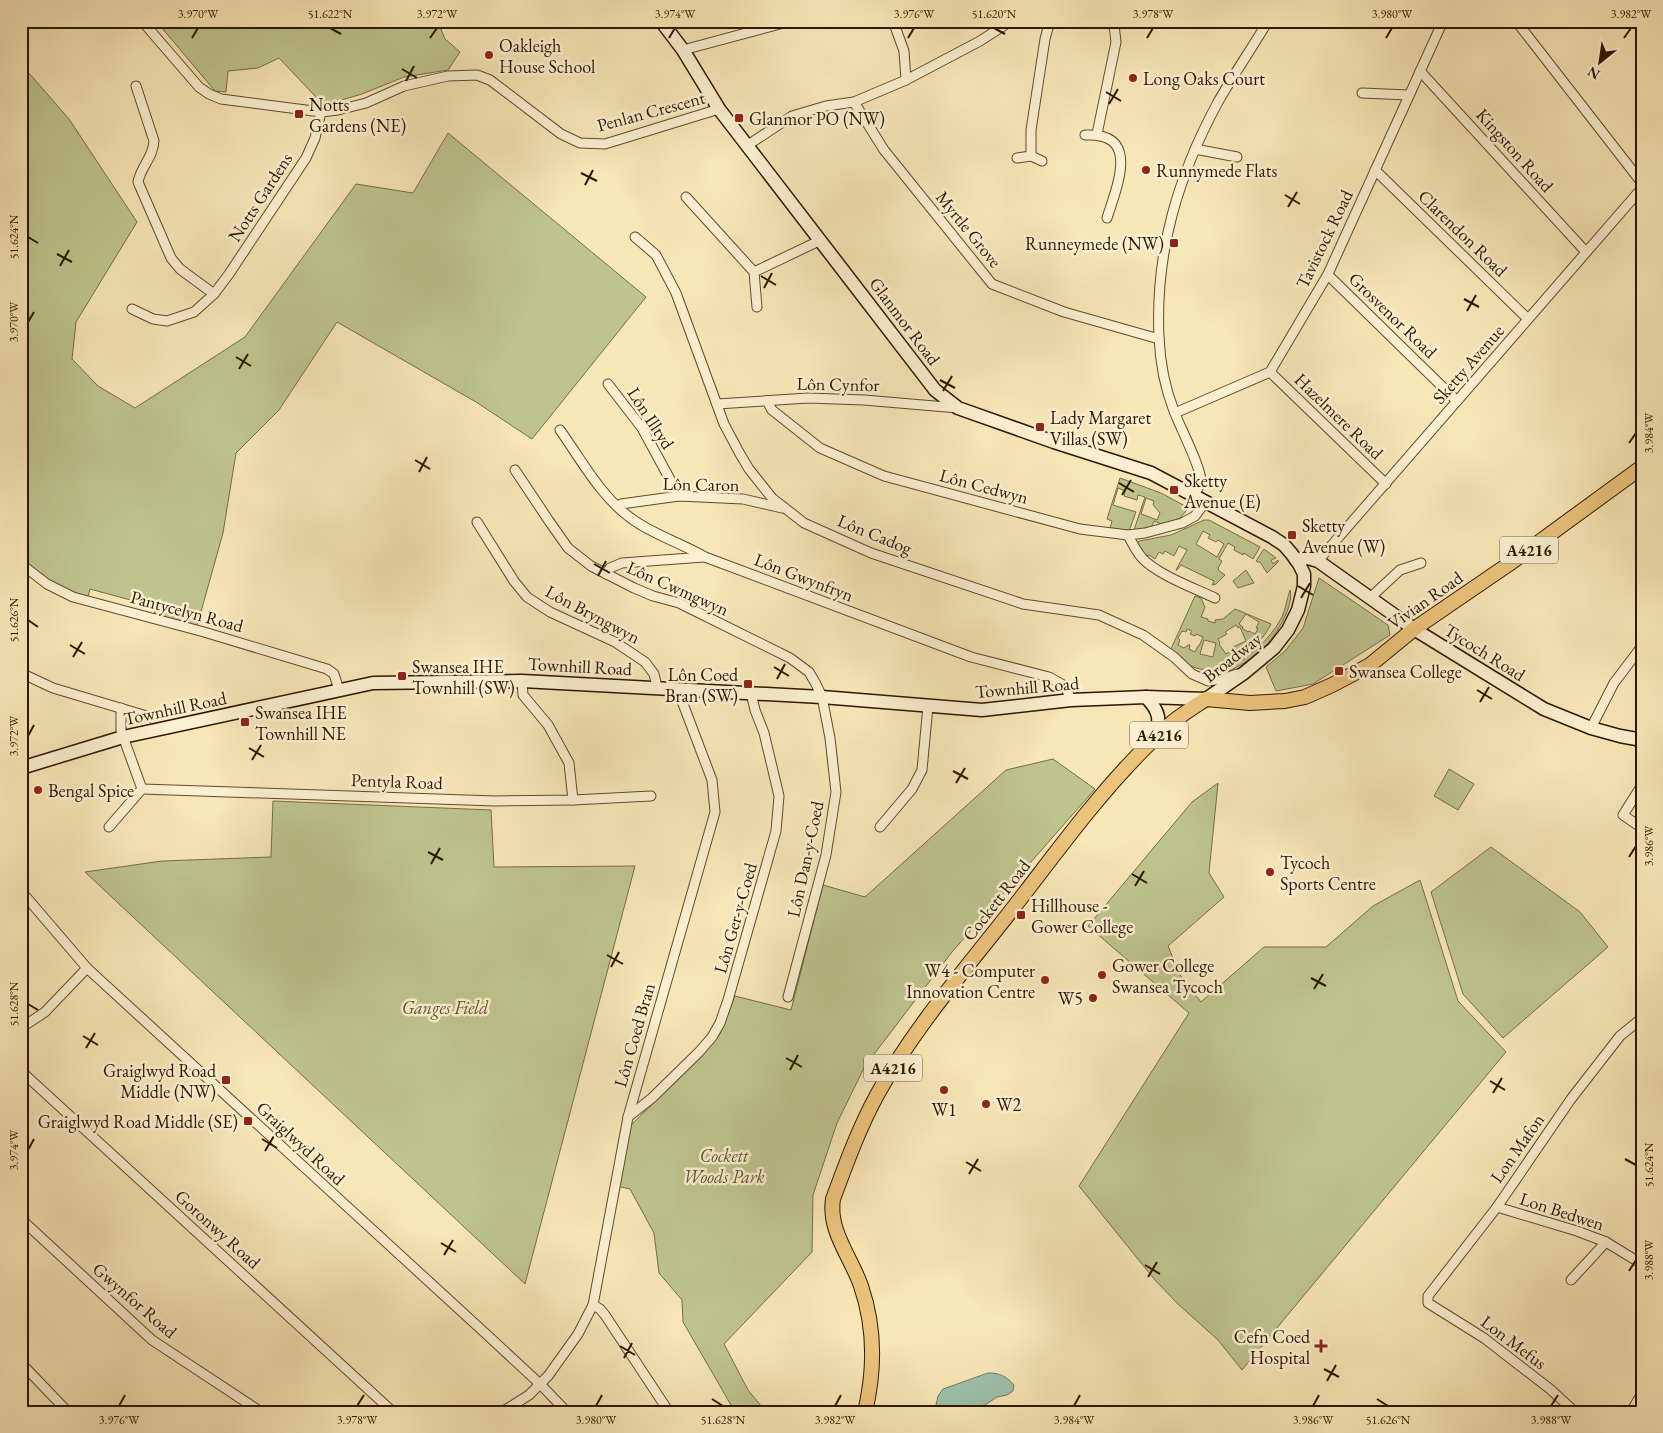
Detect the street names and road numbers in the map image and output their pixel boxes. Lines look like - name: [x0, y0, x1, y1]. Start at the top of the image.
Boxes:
- street label: Penlan Crescent: [594, 85, 708, 136]
- street label: Kingston Road: [1471, 103, 1559, 197]
- street label: Notts Gardens: [223, 148, 297, 246]
- street label: Tavistock Road: [1290, 185, 1358, 292]
- street label: Clarendon Road: [1413, 185, 1513, 282]
- street label: Myrtle Grove: [931, 186, 1007, 272]
- street label: Grosvenor Road: [1344, 267, 1443, 363]
- street label: Glanmor Road: [864, 272, 946, 370]
- street label: Sketty Avenue: [1427, 319, 1509, 409]
- street label: Hazelmere Road: [1290, 368, 1389, 465]
- street label: Lôn Cynfor: [796, 372, 880, 396]
- street label: Lôn Illtyd: [622, 383, 680, 454]
- street label: Lôn Cedwyn: [937, 463, 1031, 509]
- street label: Lôn Caron: [662, 472, 740, 496]
- street label: Lôn Cadog: [834, 509, 916, 559]
- road number: A4216: [1500, 536, 1558, 564]
- street label: Lôn Gwynfryn: [751, 548, 857, 607]
- street label: Lôn Cwmgwyn: [623, 555, 733, 621]
- street label: Vivian Road: [1383, 565, 1468, 634]
- street label: Lôn Bryngwyn: [542, 579, 645, 649]
- street label: Pantycelyn Road: [128, 585, 247, 637]
- street label: Tycoch Road: [1440, 618, 1531, 686]
- street label: Broadway: [1198, 627, 1266, 687]
- street label: Townhill Road: [527, 652, 634, 680]
- street label: Townhill Road: [974, 671, 1081, 703]
- street label: Townhill Road: [122, 686, 229, 730]
- road number: A4216: [1130, 722, 1188, 748]
- street label: Pentyla Road: [351, 768, 444, 794]
- street label: Lôn Dan-y-Coed: [781, 798, 829, 919]
- street label: Cockett Road: [957, 854, 1035, 945]
- street label: Lôn Ger-y-Coed: [708, 859, 762, 976]
- street label: Lôn Coed Bran: [608, 980, 660, 1090]
- road number: A4216: [864, 1054, 922, 1082]
- street label: Graiglwyd Road: [252, 1096, 351, 1191]
- street label: Lon Mafon: [1485, 1109, 1549, 1187]
- street label: Goronwy Road: [170, 1184, 266, 1274]
- street label: Lon Bedwen: [1517, 1187, 1608, 1236]
- street label: Gwynfor Road: [88, 1257, 183, 1343]
- street label: Lon Mefus: [1477, 1310, 1552, 1374]

